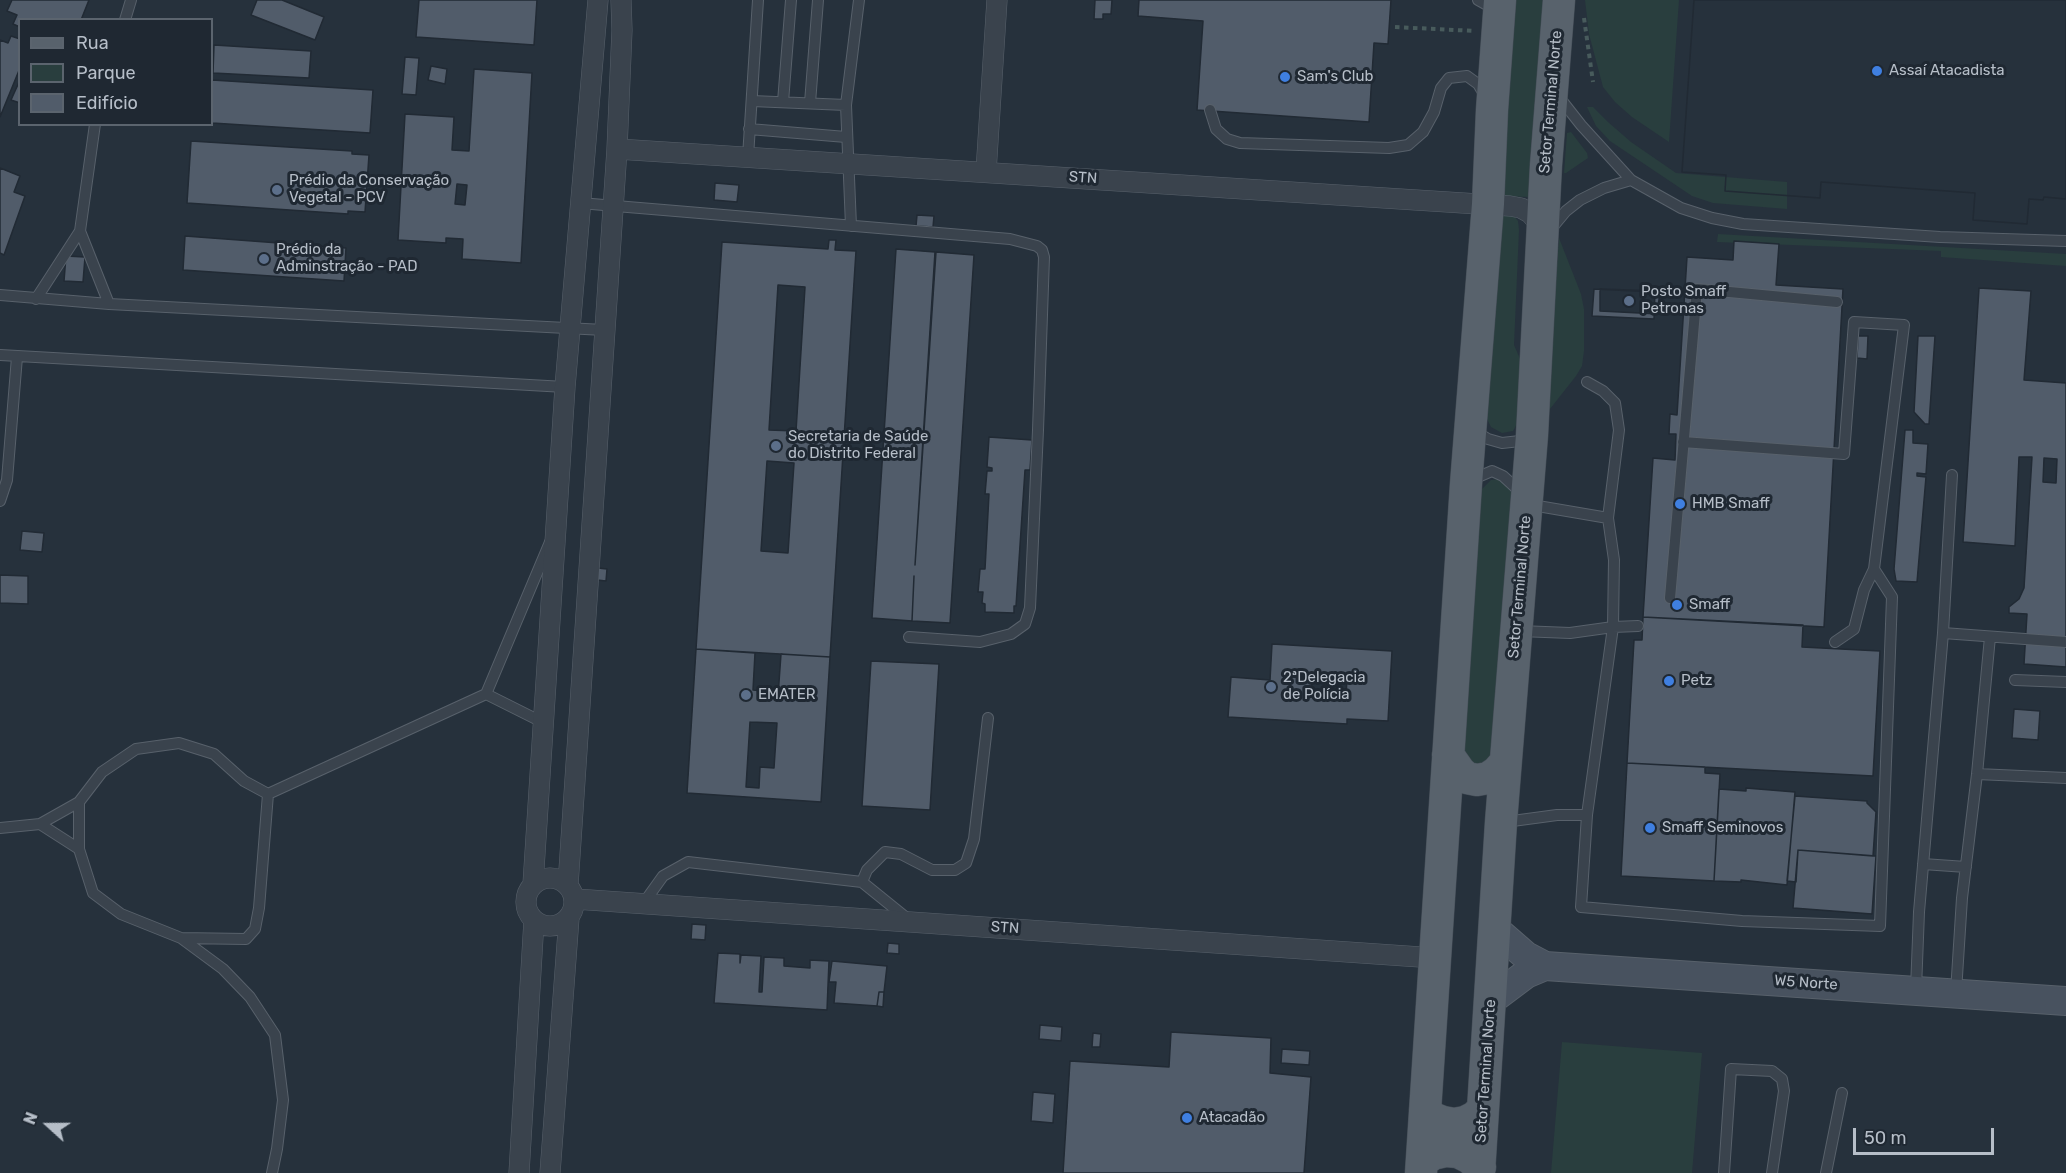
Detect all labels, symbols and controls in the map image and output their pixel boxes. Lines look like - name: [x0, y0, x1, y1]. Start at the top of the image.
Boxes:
- legend: [18, 18, 213, 126]
- street label: Setor Terminal Norte: [1536, 30, 1566, 174]
- text: Rua: [76, 32, 109, 54]
- text: Parque: [76, 62, 136, 84]
- place label: Assaí Atacadista: [1889, 62, 2005, 80]
- marker: Assaí Atacadista: [1870, 64, 1884, 78]
- place label: Sam's Club: [1297, 68, 1373, 86]
- marker: Sam's Club: [1278, 70, 1292, 84]
- text: Edifício: [76, 92, 138, 114]
- street label: STN: [1068, 168, 1098, 188]
- place label: Prédio da Conservação Vegetal - PCV: [289, 172, 449, 207]
- marker: Prédio da Conservação Vegetal - PCV: [270, 183, 284, 197]
- place label: Prédio da Adminstração - PAD: [276, 241, 417, 276]
- marker: Prédio da Adminstração - PAD: [257, 252, 271, 266]
- place label: Posto Smaff Petronas: [1641, 283, 1726, 318]
- marker: Posto Smaff Petronas: [1622, 294, 1636, 308]
- place label: Secretaria de Saúde do Distrito Federal: [788, 428, 928, 463]
- marker: Secretaria de Saúde do Distrito Federal: [769, 439, 783, 453]
- place label: HMB Smaff: [1692, 495, 1770, 513]
- marker: HMB Smaff: [1673, 497, 1687, 511]
- street label: Setor Terminal Norte: [1505, 515, 1535, 659]
- place label: Smaff: [1689, 596, 1730, 614]
- marker: Smaff: [1670, 598, 1684, 612]
- place label: 2ªDelegacia de Polícia: [1283, 669, 1365, 704]
- place label: Petz: [1681, 672, 1712, 690]
- marker: Petz: [1662, 674, 1676, 688]
- marker: 2ªDelegacia de Polícia: [1264, 680, 1278, 694]
- place label: EMATER: [758, 686, 816, 704]
- marker: EMATER: [739, 688, 753, 702]
- place label: Smaff Seminovos: [1662, 819, 1783, 837]
- marker: Smaff Seminovos: [1643, 821, 1657, 835]
- street label: STN: [990, 918, 1020, 938]
- street label: W5 Norte: [1774, 972, 1838, 994]
- street label: Setor Terminal Norte: [1472, 999, 1500, 1143]
- north arrow: [18, 1095, 78, 1155]
- place label: Atacadão: [1199, 1109, 1265, 1127]
- text: N: [20, 1110, 42, 1127]
- marker: Atacadão: [1180, 1111, 1194, 1125]
- scale bar: [1856, 1116, 1997, 1154]
- text: 50 m: [1864, 1127, 1907, 1149]

